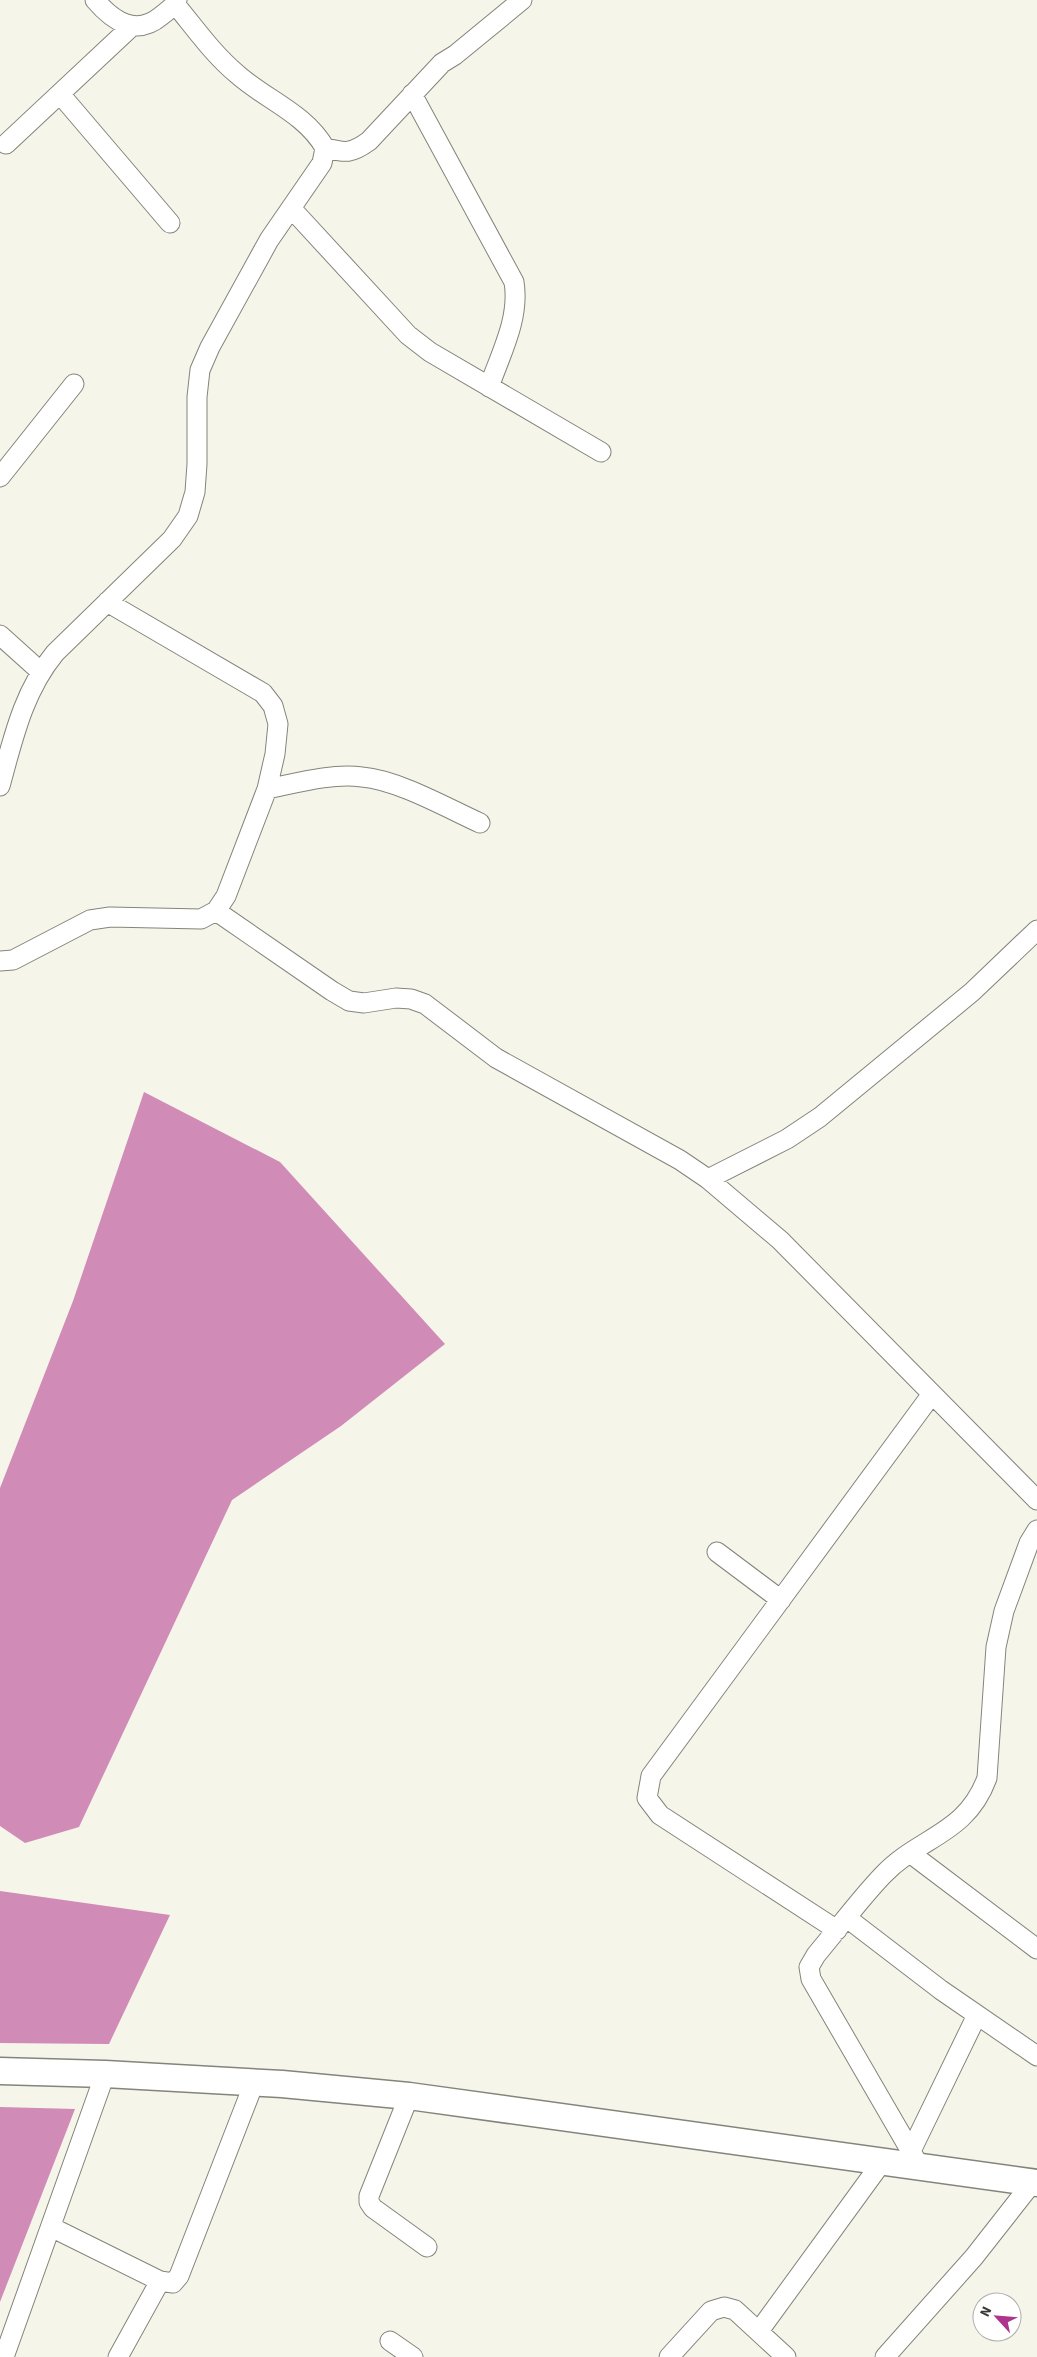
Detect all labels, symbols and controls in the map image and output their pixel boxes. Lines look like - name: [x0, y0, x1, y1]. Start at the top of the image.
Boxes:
- north arrow: [972, 2292, 1022, 2342]
- text: N: [975, 2303, 997, 2320]

